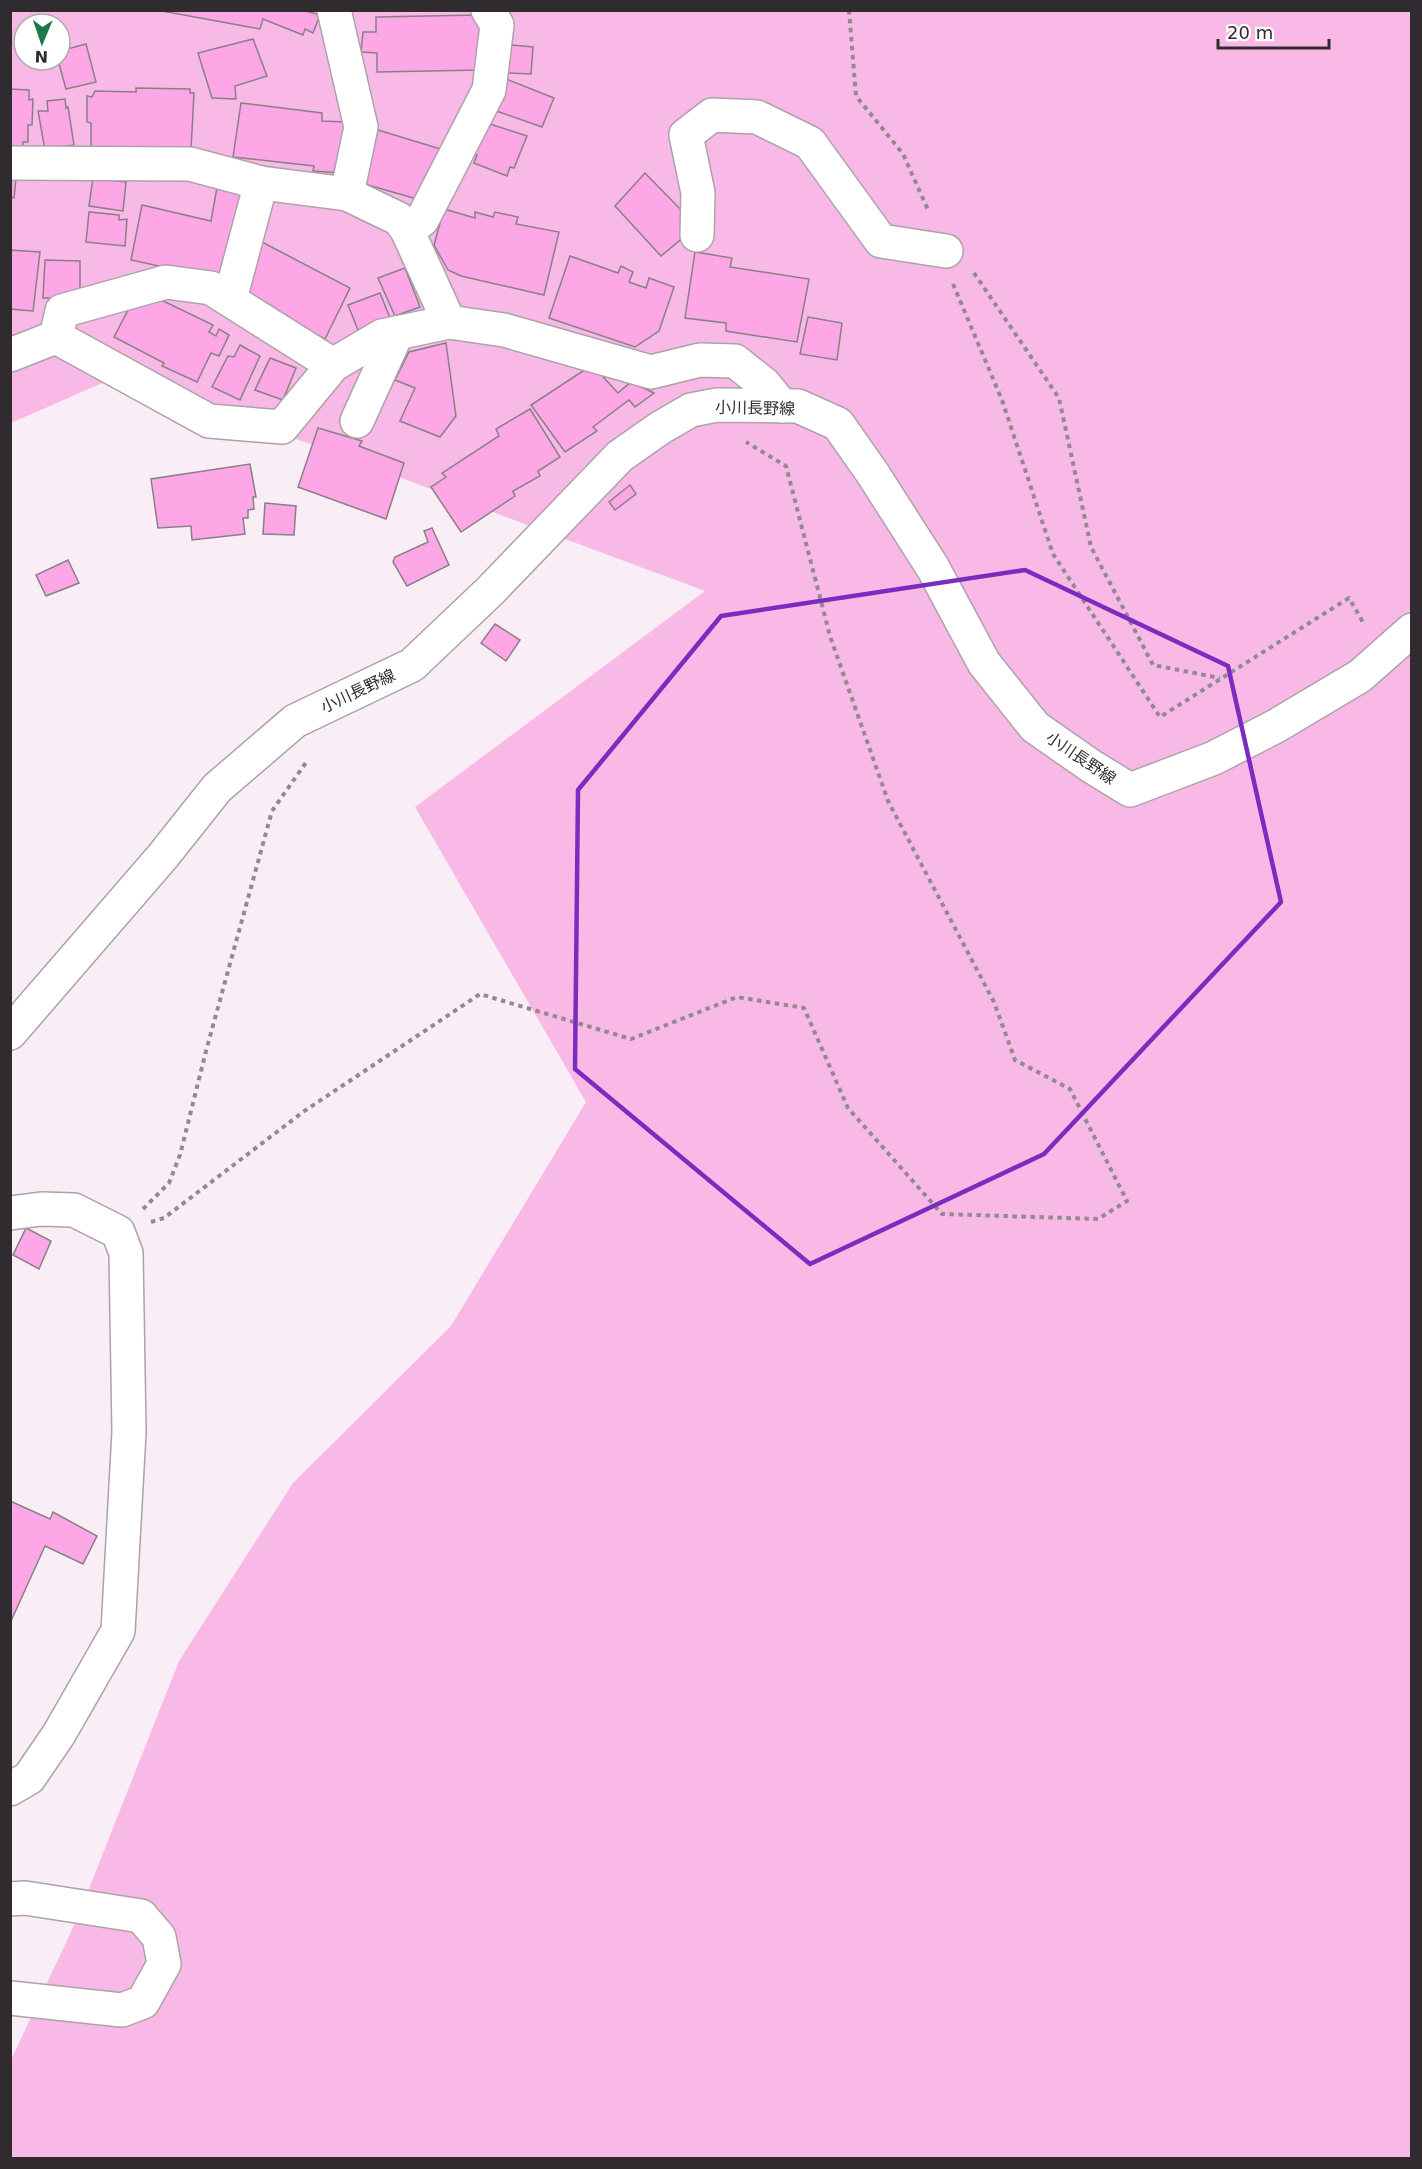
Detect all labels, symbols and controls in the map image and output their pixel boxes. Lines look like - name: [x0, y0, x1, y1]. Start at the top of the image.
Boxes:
- north arrow: [12, 12, 72, 72]
- scale bar: [1218, 12, 1329, 50]
- text: 20 m: [1227, 22, 1273, 43]
- text: N: [34, 47, 49, 66]
- street label: 小川長野線: [715, 398, 795, 418]
- street label: 小川長野線: [318, 665, 398, 717]
- street label: 小川長野線: [1043, 728, 1119, 788]

